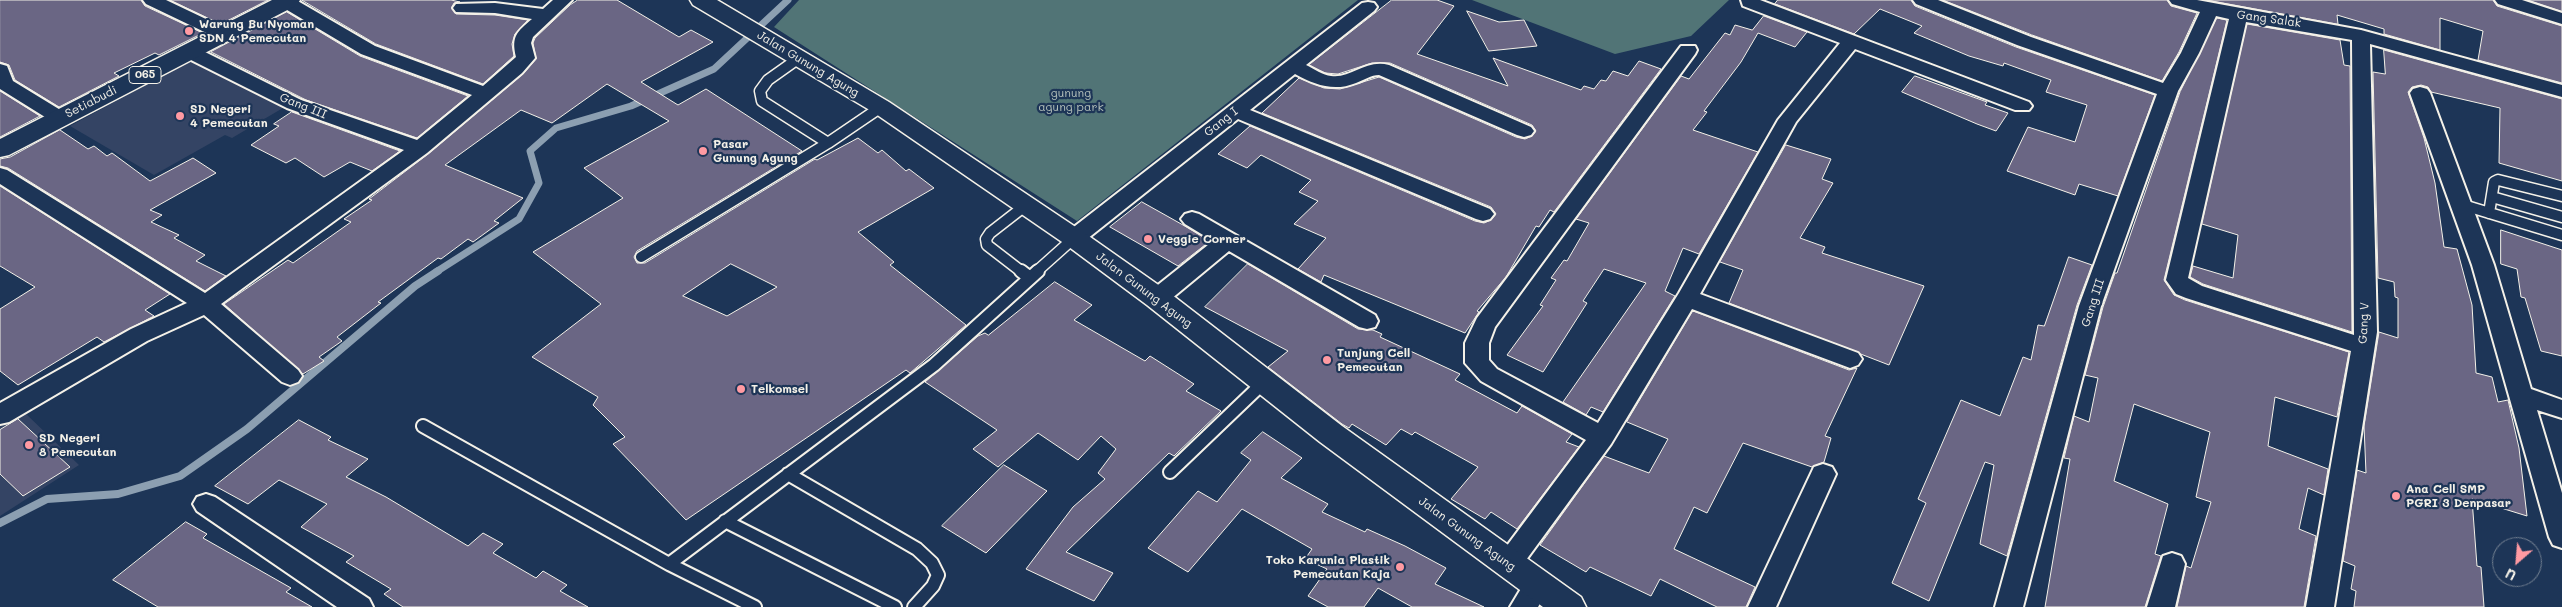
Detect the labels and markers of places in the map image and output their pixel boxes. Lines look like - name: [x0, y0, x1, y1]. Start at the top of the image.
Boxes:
- place label: Warung Bu Nyoman SDN 4 Pemecutan: [199, 17, 314, 45]
- marker: Warung Bu Nyoman SDN 4 Pemecutan: [183, 25, 195, 37]
- place label: SD Negeri 4 Pemecutan: [190, 102, 268, 130]
- marker: SD Negeri 4 Pemecutan: [174, 110, 186, 122]
- place label: Pasar Gunung Agung: [713, 137, 798, 165]
- marker: Pasar Gunung Agung: [697, 145, 709, 157]
- place label: Veggie Corner: [1158, 232, 1246, 246]
- marker: Veggie Corner: [1142, 233, 1154, 245]
- place label: Tunjung Cell Pemecutan: [1337, 346, 1410, 374]
- marker: Tunjung Cell Pemecutan: [1321, 354, 1333, 366]
- place label: Telkomsel: [751, 382, 808, 396]
- marker: Telkomsel: [735, 383, 747, 395]
- place label: SD Negeri 8 Pemecutan: [39, 431, 116, 459]
- marker: SD Negeri 8 Pemecutan: [23, 439, 35, 451]
- place label: Ana Cell SMP PGRI 3 Denpasar: [2406, 482, 2511, 510]
- marker: Ana Cell SMP PGRI 3 Denpasar: [2390, 490, 2402, 502]
- place label: Toko Karunia Plastik Pemecutan Kaja: [1266, 553, 1390, 581]
- marker: Toko Karunia Plastik Pemecutan Kaja: [1394, 561, 1406, 573]

